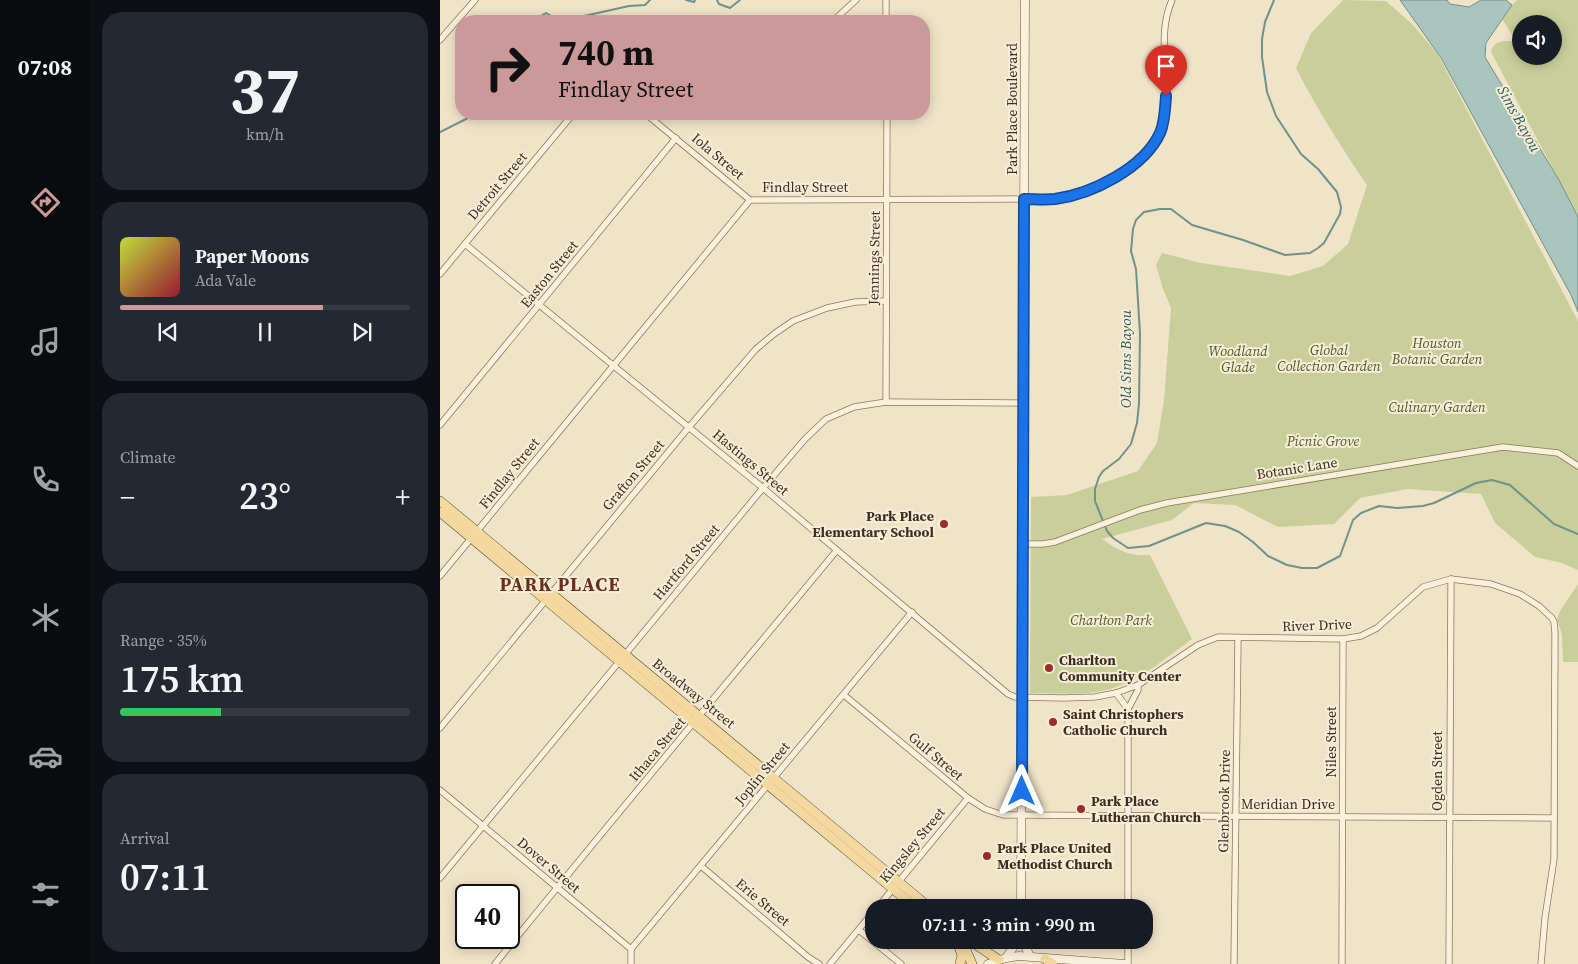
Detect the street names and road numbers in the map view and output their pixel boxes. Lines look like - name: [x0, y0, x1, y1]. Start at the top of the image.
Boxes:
- street label: Park Place Boulevard: [1002, 43, 1022, 175]
- street label: Iola Street: [687, 128, 749, 184]
- street label: Detroit Street: [463, 147, 532, 224]
- street label: Findlay Street: [762, 177, 849, 197]
- street label: Jennings Street: [863, 210, 885, 306]
- street label: Easton Street: [515, 236, 583, 312]
- street label: Hastings Street: [709, 424, 794, 500]
- street label: Findlay Street: [474, 433, 544, 513]
- street label: Grafton Street: [597, 435, 669, 515]
- street label: Botanic Lane: [1255, 452, 1339, 484]
- street label: Hartford Street: [648, 519, 724, 604]
- street label: River Drive: [1282, 614, 1352, 636]
- street label: Broadway Street: [648, 653, 740, 733]
- street label: Niles Street: [1321, 706, 1341, 778]
- street label: Ithaca Street: [624, 712, 690, 786]
- street label: Gulf Street: [904, 727, 968, 785]
- street label: Ogden Street: [1427, 731, 1447, 811]
- street label: Joplin Street: [729, 737, 795, 810]
- street label: Glenbrook Drive: [1213, 749, 1235, 853]
- street label: Meridian Drive: [1241, 794, 1335, 814]
- street label: Kingsley Street: [874, 803, 950, 887]
- street label: Dover Street: [513, 833, 585, 898]
- street label: Erie Street: [732, 873, 795, 931]

